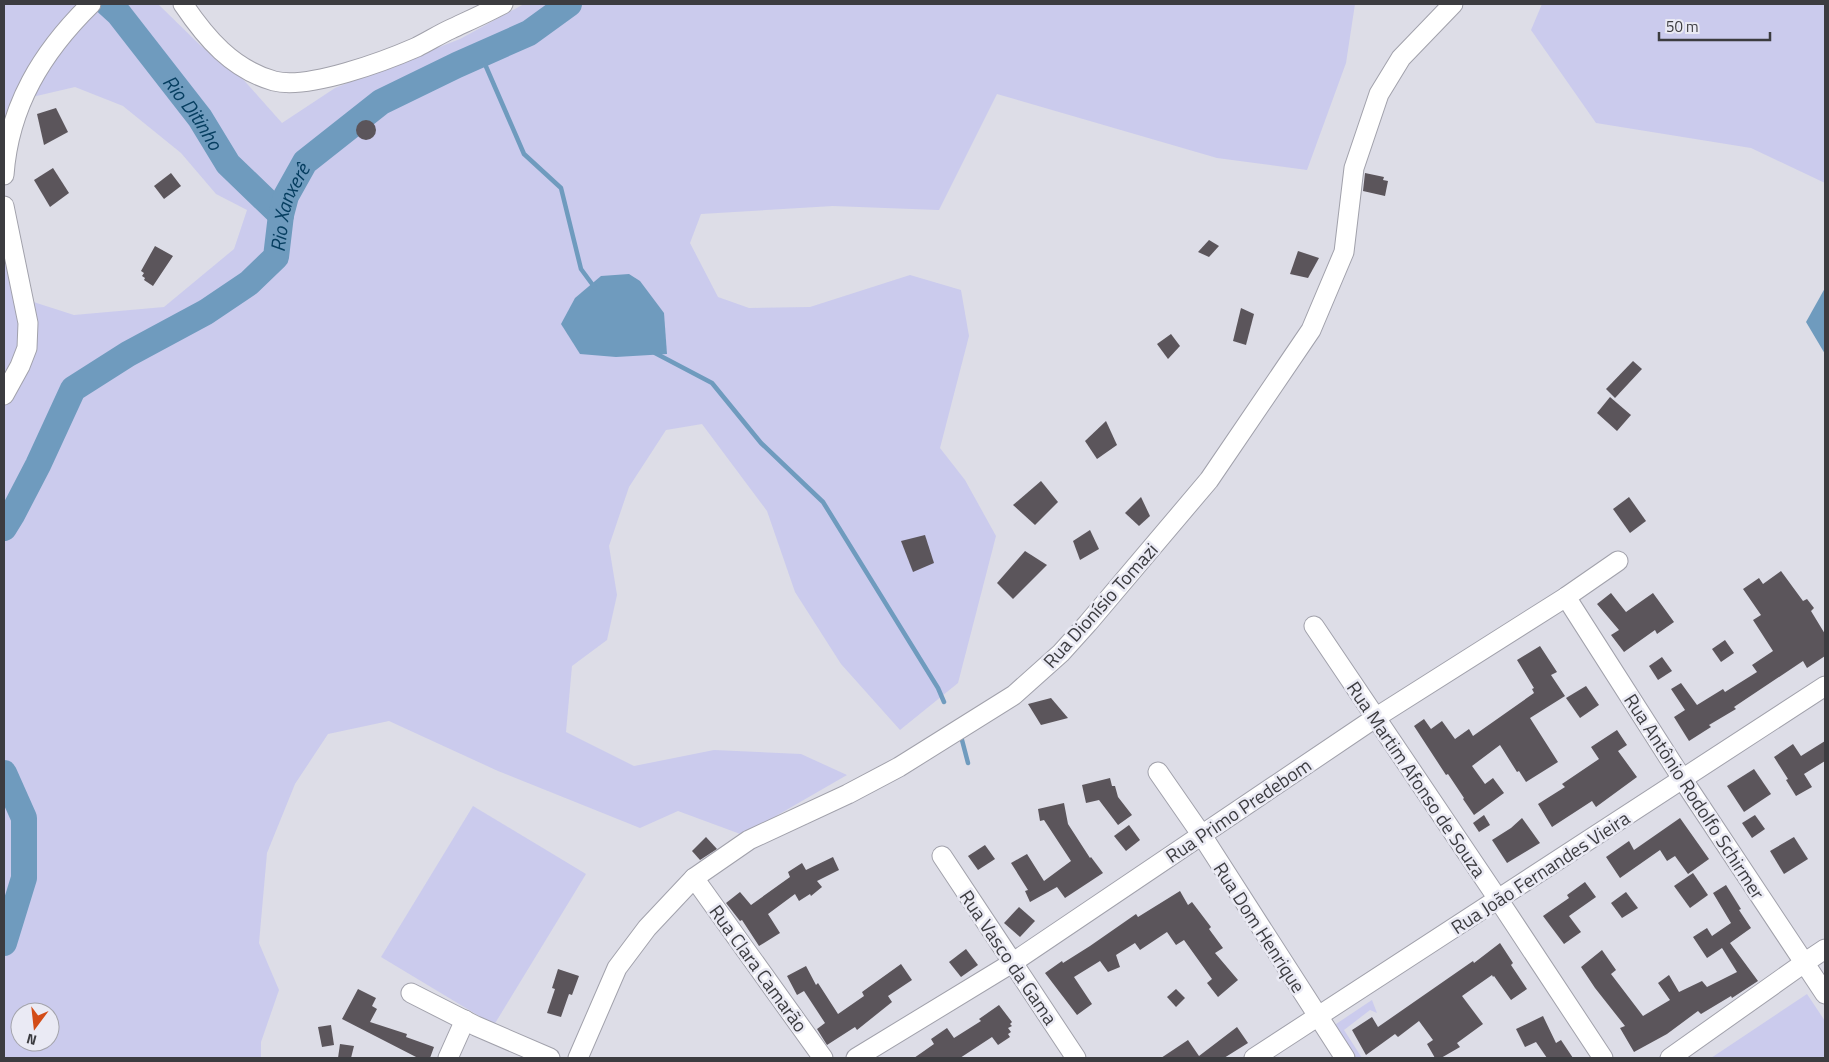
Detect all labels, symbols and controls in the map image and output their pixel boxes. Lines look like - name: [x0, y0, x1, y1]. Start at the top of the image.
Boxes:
- scale bar: [1659, 10, 1770, 42]
- text: 50 m: [1666, 15, 1699, 38]
- water label: Rio Ditinho: [156, 68, 232, 156]
- water label: Rio Xanxerê: [261, 156, 318, 253]
- street label: Rua Dionísio Tomazi: [1036, 536, 1164, 674]
- street label: Rua Martim Afonso de Souza: [1340, 675, 1494, 883]
- street label: Rua Antônio Rodolfo Schirmer: [1617, 687, 1773, 905]
- street label: Rua Primo Predebom: [1159, 750, 1317, 870]
- street label: Rua João Fernandes Vieira: [1445, 803, 1636, 941]
- street label: Rua Dom Henrique: [1207, 856, 1313, 998]
- street label: Rua Vasco da Gama: [953, 884, 1065, 1031]
- street label: Rua Clara Camarão: [703, 898, 815, 1038]
- north arrow: [10, 1002, 60, 1052]
- text: N: [24, 1029, 39, 1051]

